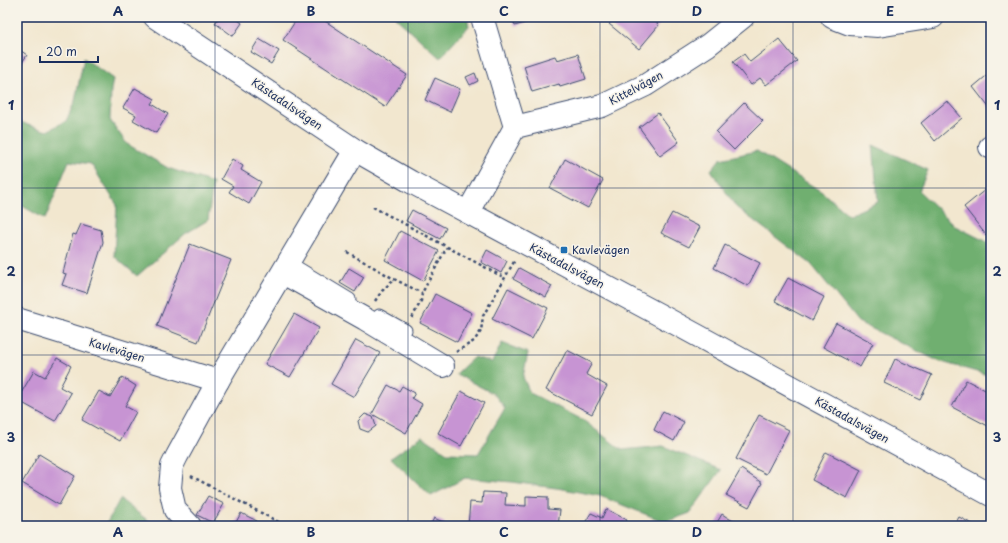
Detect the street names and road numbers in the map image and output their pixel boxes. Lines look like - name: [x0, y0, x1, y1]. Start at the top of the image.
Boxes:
- street label: Kittelvägen: [606, 66, 666, 109]
- street label: Kästadalsvägen: [248, 73, 326, 134]
- street label: Kästadalsvägen: [527, 239, 608, 292]
- street label: Kavlevägen: [87, 333, 147, 366]
- street label: Kästadalsvägen: [812, 392, 893, 447]

